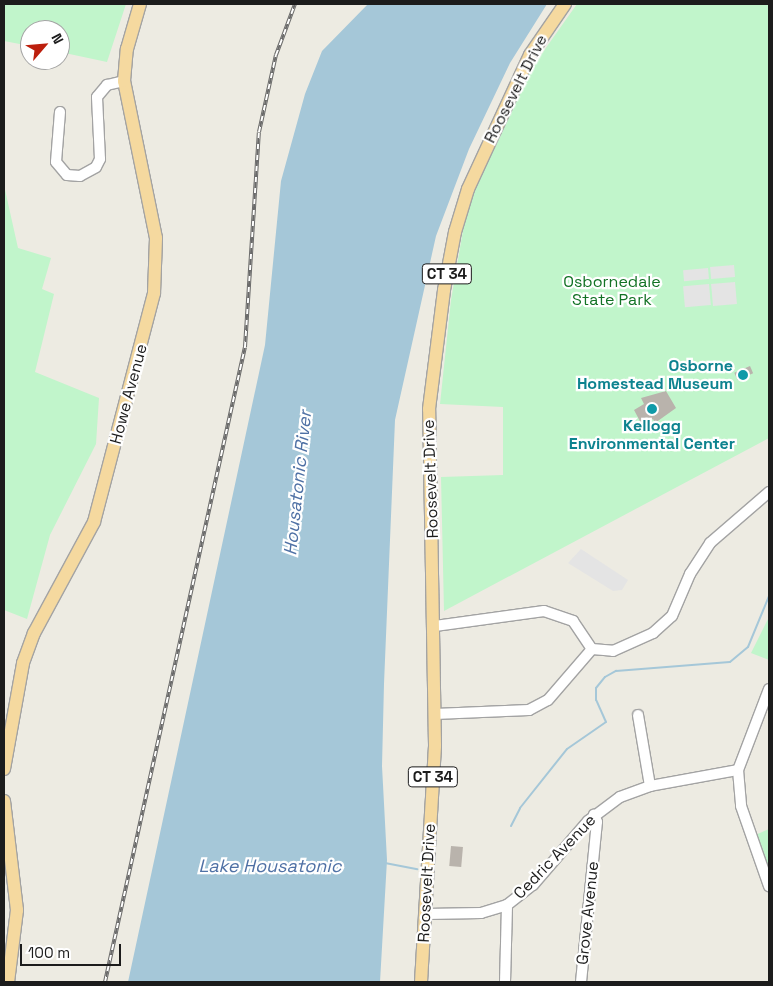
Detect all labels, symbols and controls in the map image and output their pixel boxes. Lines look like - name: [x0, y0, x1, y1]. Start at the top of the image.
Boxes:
- north arrow: [20, 20, 70, 70]
- text: N: [47, 30, 68, 47]
- street label: Roosevelt Drive: [480, 32, 552, 146]
- road number: CT 34: [421, 262, 473, 286]
- park label: Osbornedale State Park: [563, 272, 661, 310]
- street label: Howe Avenue: [106, 342, 152, 446]
- place label: Osborne Homestead Museum: [577, 356, 733, 394]
- marker: Osborne Homestead Museum: [737, 369, 749, 381]
- marker: Kellogg Environmental Center: [646, 403, 658, 415]
- water label: Housatonic River: [280, 409, 316, 557]
- place label: Kellogg Environmental Center: [569, 416, 735, 454]
- street label: Roosevelt Drive: [419, 419, 443, 539]
- road number: CT 34: [407, 764, 459, 790]
- street label: Cedric Avenue: [510, 811, 600, 903]
- street label: Roosevelt Drive: [414, 823, 440, 943]
- water label: Lake Housatonic: [198, 855, 342, 877]
- street label: Grove Avenue: [573, 860, 603, 966]
- scale bar: [22, 934, 124, 966]
- text: 100 m: [28, 943, 70, 962]

